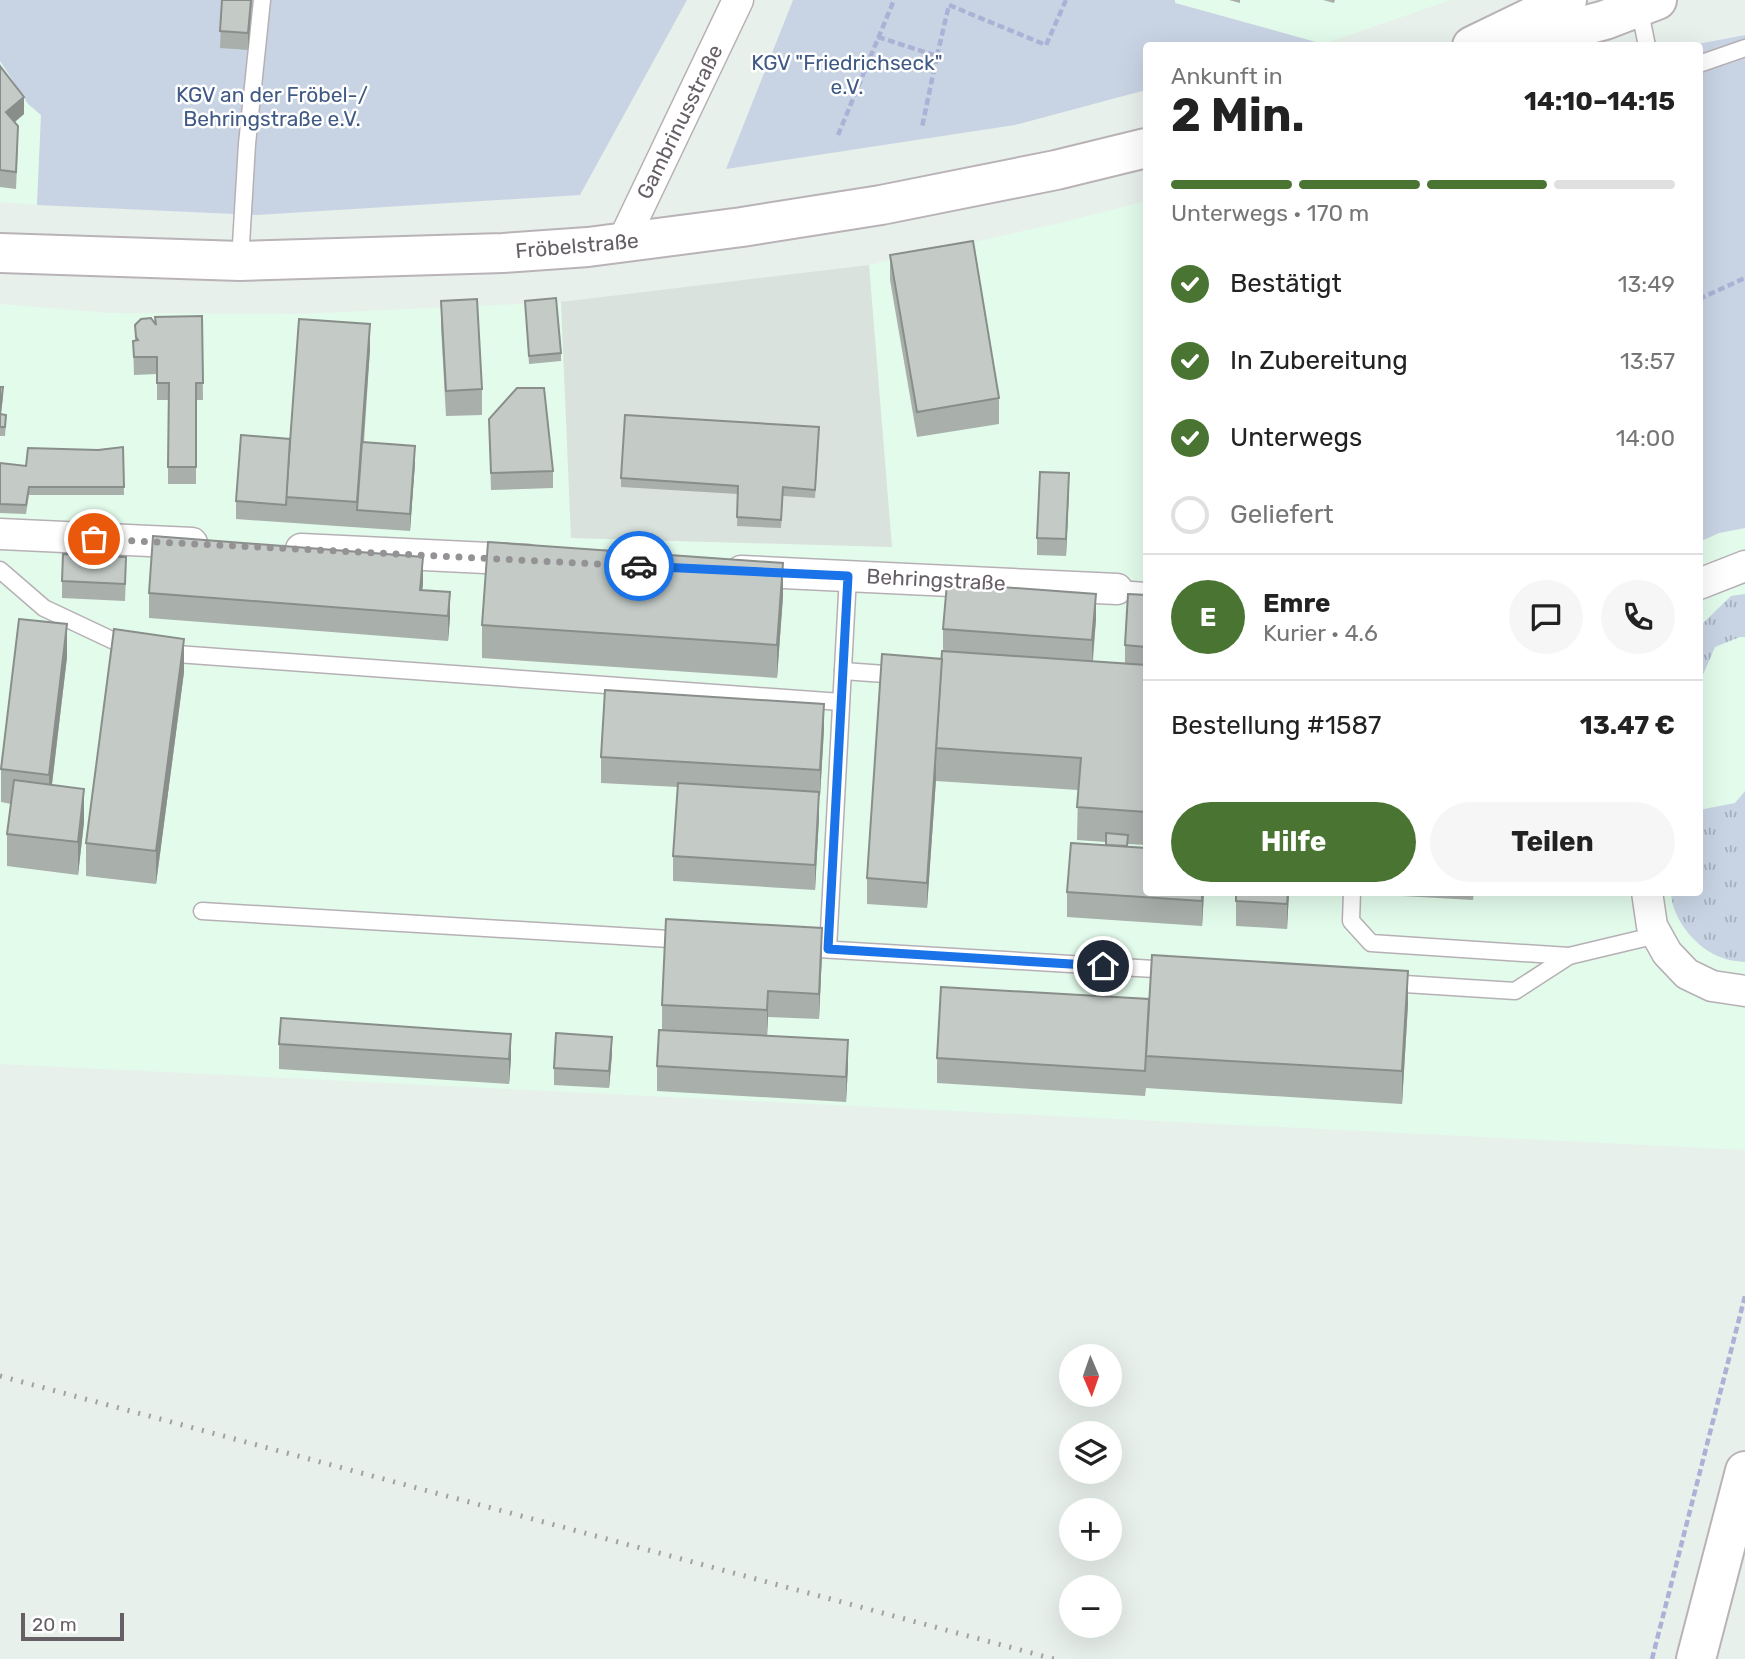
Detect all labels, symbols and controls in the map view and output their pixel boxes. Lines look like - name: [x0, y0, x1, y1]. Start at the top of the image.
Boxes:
- street label: Gambrinusstraße: [631, 41, 728, 203]
- park label: KGV "Friedrichseck" e.V.: [751, 50, 943, 99]
- text: Ankunft in: [1171, 62, 1283, 90]
- park label: KGV an der Fröbel-/ Behringstraße e.V.: [176, 82, 368, 131]
- text: 14:10–14:15: [1524, 86, 1675, 117]
- text: 2 Min.: [1171, 88, 1305, 143]
- text: Unterwegs · 170 m: [1171, 199, 1369, 227]
- street label: Fröbelstraße: [514, 228, 640, 263]
- icon: check: [1171, 265, 1209, 303]
- text: Bestätigt: [1230, 268, 1342, 299]
- text: 13:49: [1618, 270, 1675, 298]
- icon: check: [1171, 342, 1209, 380]
- text: In Zubereitung: [1230, 345, 1408, 376]
- text: 13:57: [1620, 347, 1675, 375]
- icon: check: [1171, 419, 1209, 457]
- text: Unterwegs: [1230, 422, 1362, 453]
- text: 14:00: [1616, 424, 1675, 452]
- text: Geliefert: [1230, 499, 1334, 530]
- pin: [64, 509, 124, 569]
- icon: bag: [75, 520, 113, 558]
- courier: [604, 531, 674, 601]
- icon: car: [620, 547, 658, 585]
- street label: Behringstraße: [866, 563, 1006, 596]
- button: chat: [1509, 580, 1583, 654]
- button: phone: [1601, 580, 1675, 654]
- text: Emre: [1263, 588, 1331, 619]
- text: E: [1200, 602, 1216, 633]
- text: Kurier · 4.6: [1263, 619, 1378, 647]
- text: Bestellung #1587: [1171, 710, 1381, 741]
- text: 13.47 €: [1580, 710, 1675, 741]
- button: Hilfe: [1171, 802, 1416, 882]
- button: Teilen: [1430, 802, 1675, 882]
- pin: [1073, 936, 1133, 996]
- icon: home: [1084, 947, 1122, 985]
- north arrow: [1059, 1344, 1122, 1407]
- map controls: [1059, 1344, 1122, 1638]
- button: layers: [1059, 1421, 1122, 1484]
- button: +: [1059, 1498, 1122, 1561]
- button: −: [1059, 1575, 1122, 1638]
- scale bar: [21, 1610, 124, 1642]
- text: 20 m: [32, 1613, 77, 1636]

